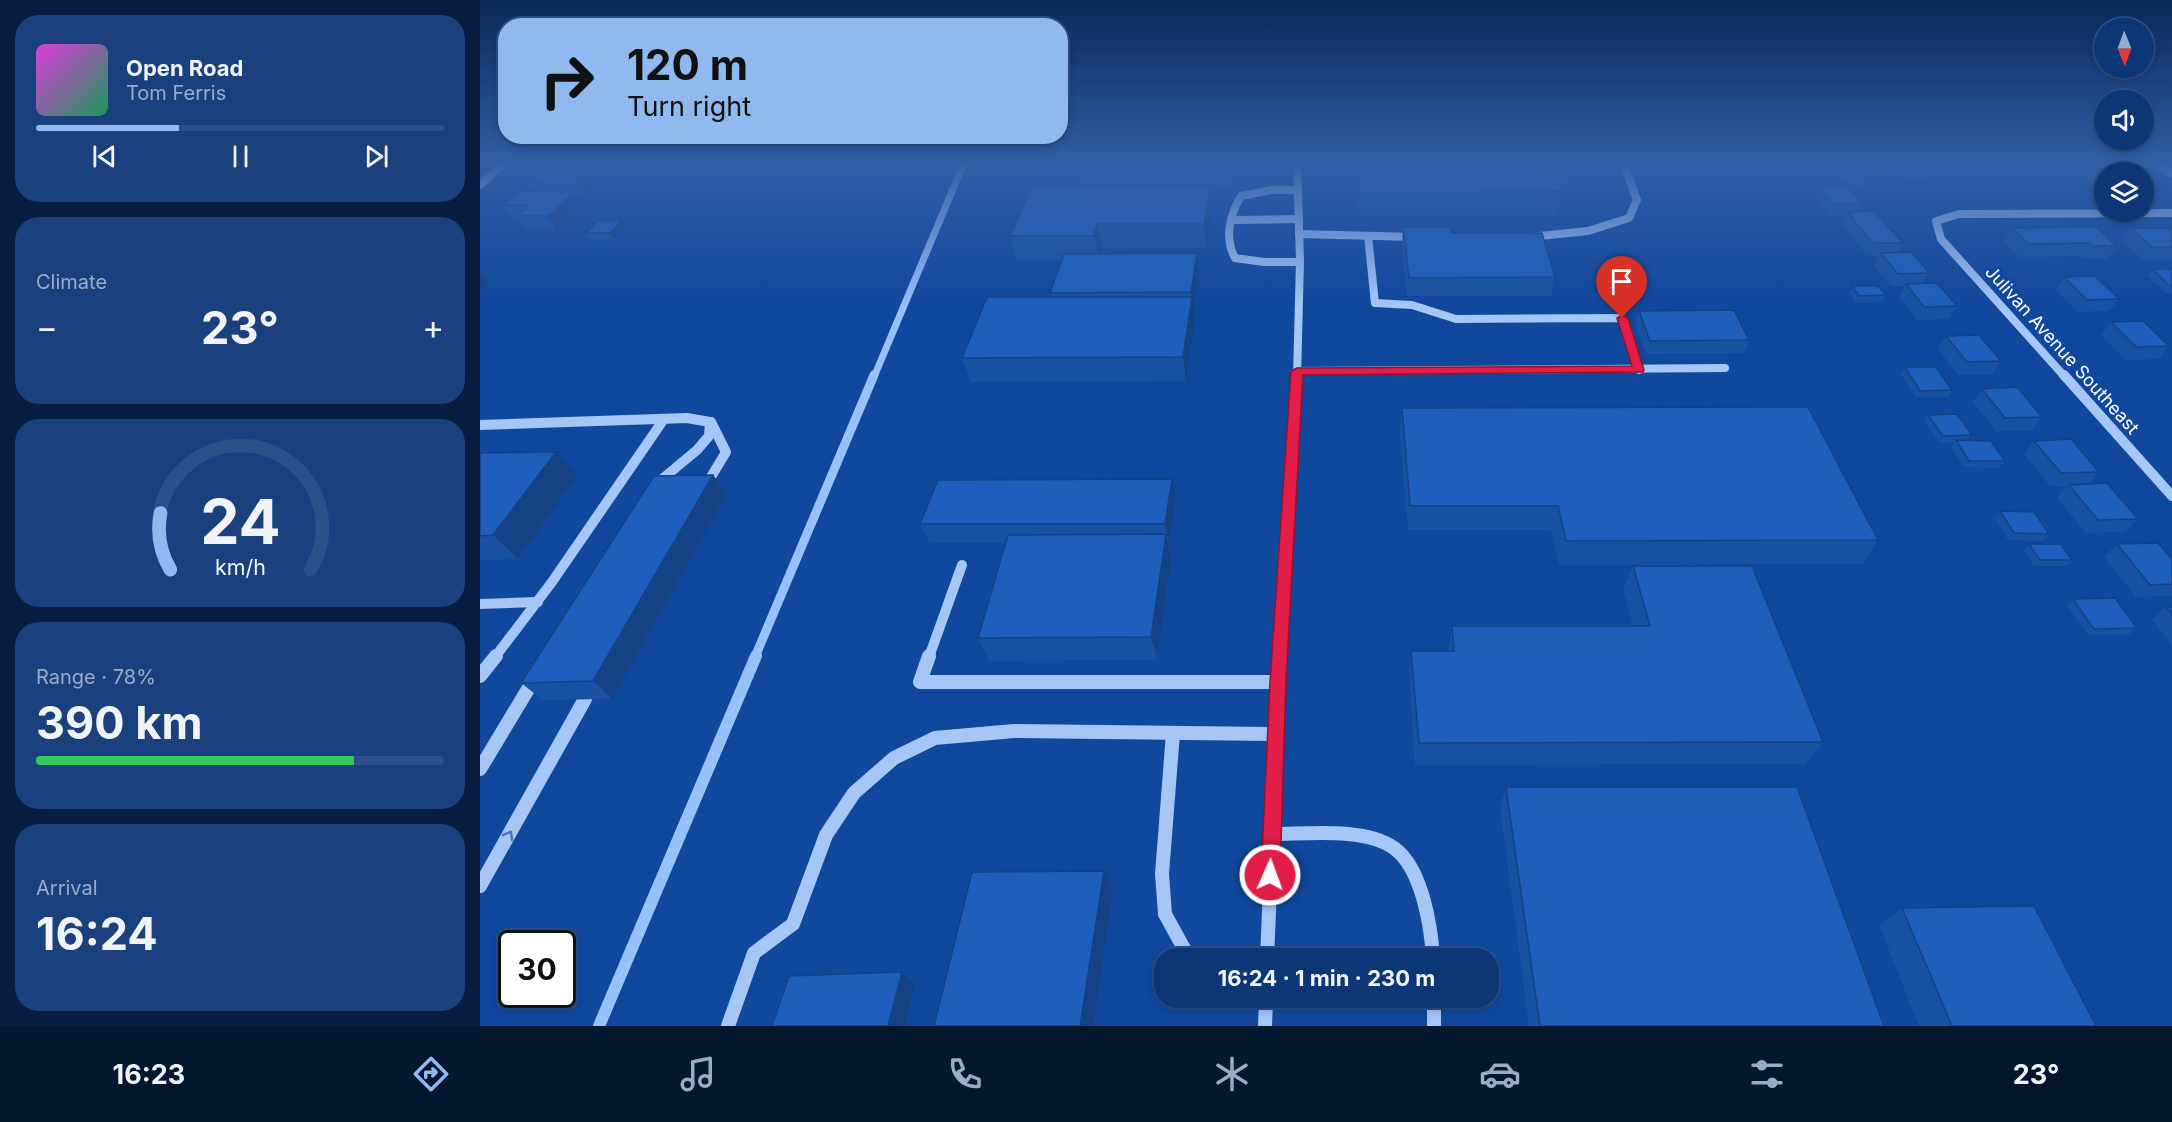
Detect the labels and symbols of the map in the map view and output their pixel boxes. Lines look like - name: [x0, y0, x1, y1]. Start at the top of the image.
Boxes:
- north arrow: [2094, 18, 2154, 78]
- pin: [1596, 256, 1647, 318]
- street label: Julivan Avenue Southeast: [1981, 261, 2144, 438]
- one-way arrow: [502, 830, 513, 841]
- position arrow: [1238, 843, 1302, 907]
- speed limit sign: 30: [498, 930, 576, 1008]

